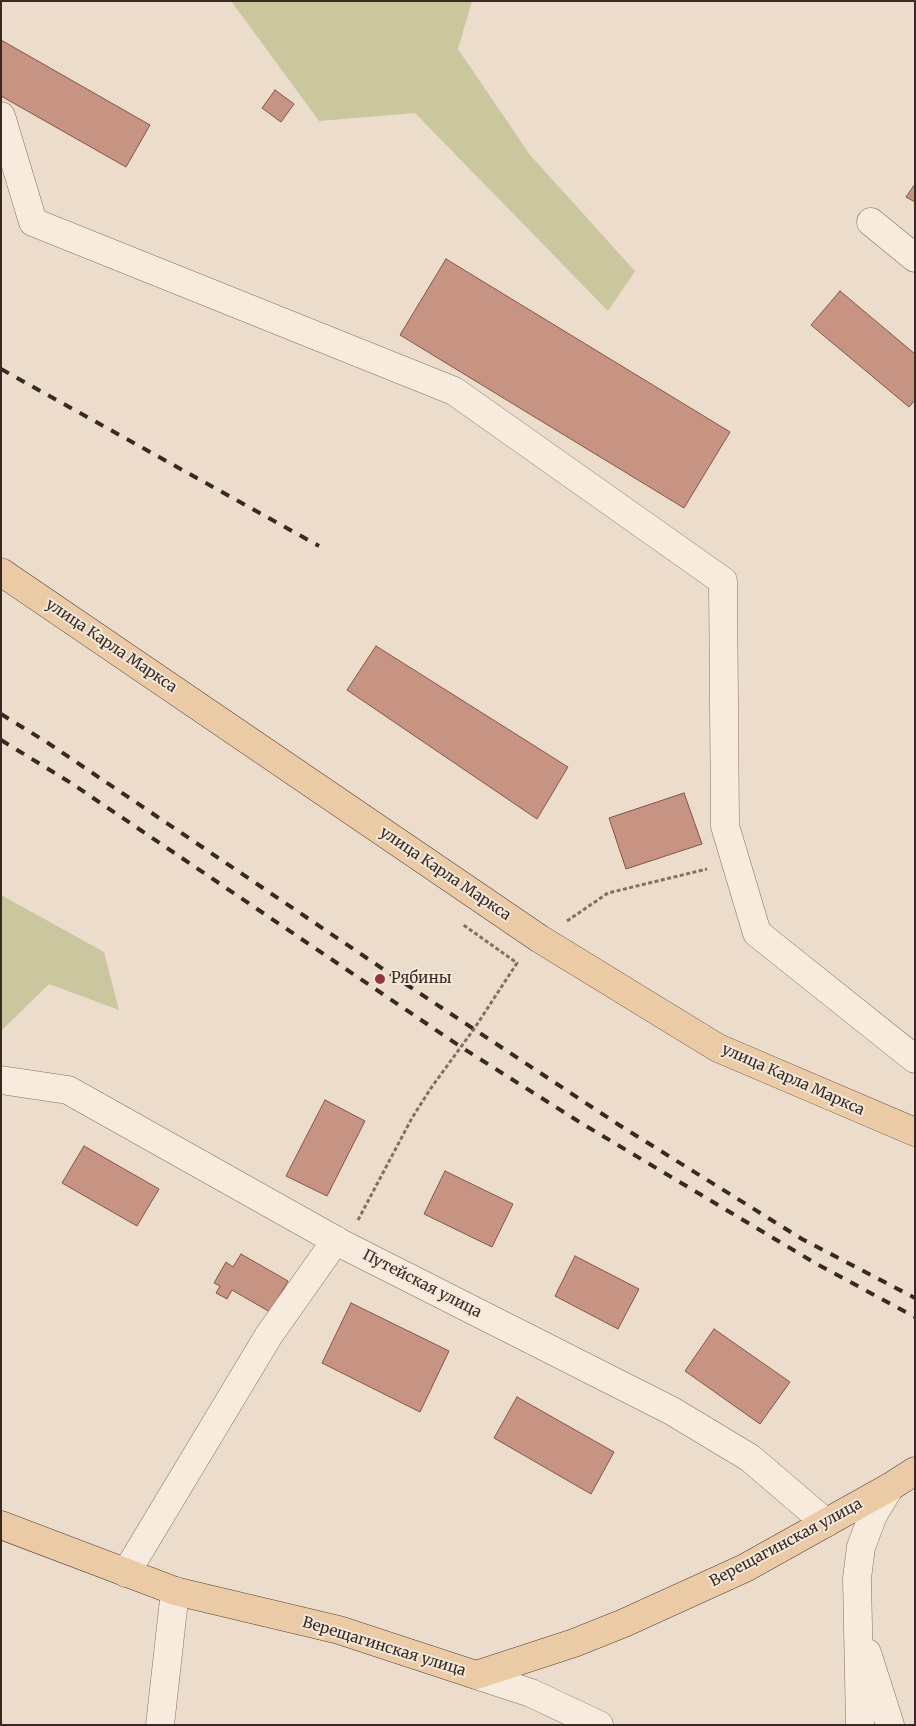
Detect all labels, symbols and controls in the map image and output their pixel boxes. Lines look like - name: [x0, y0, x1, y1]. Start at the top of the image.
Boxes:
- street label: улица Карла Маркса: [42, 595, 180, 697]
- street label: улица Карла Маркса: [376, 823, 514, 925]
- place label: Рябины: [391, 970, 452, 988]
- marker: Рябины: [373, 972, 387, 986]
- street label: улица Карла Маркса: [719, 1040, 867, 1120]
- street label: Путейская улица: [359, 1246, 485, 1322]
- street label: Верещагинская улица: [707, 1495, 865, 1591]
- street label: Верещагинская улица: [300, 1614, 468, 1680]

